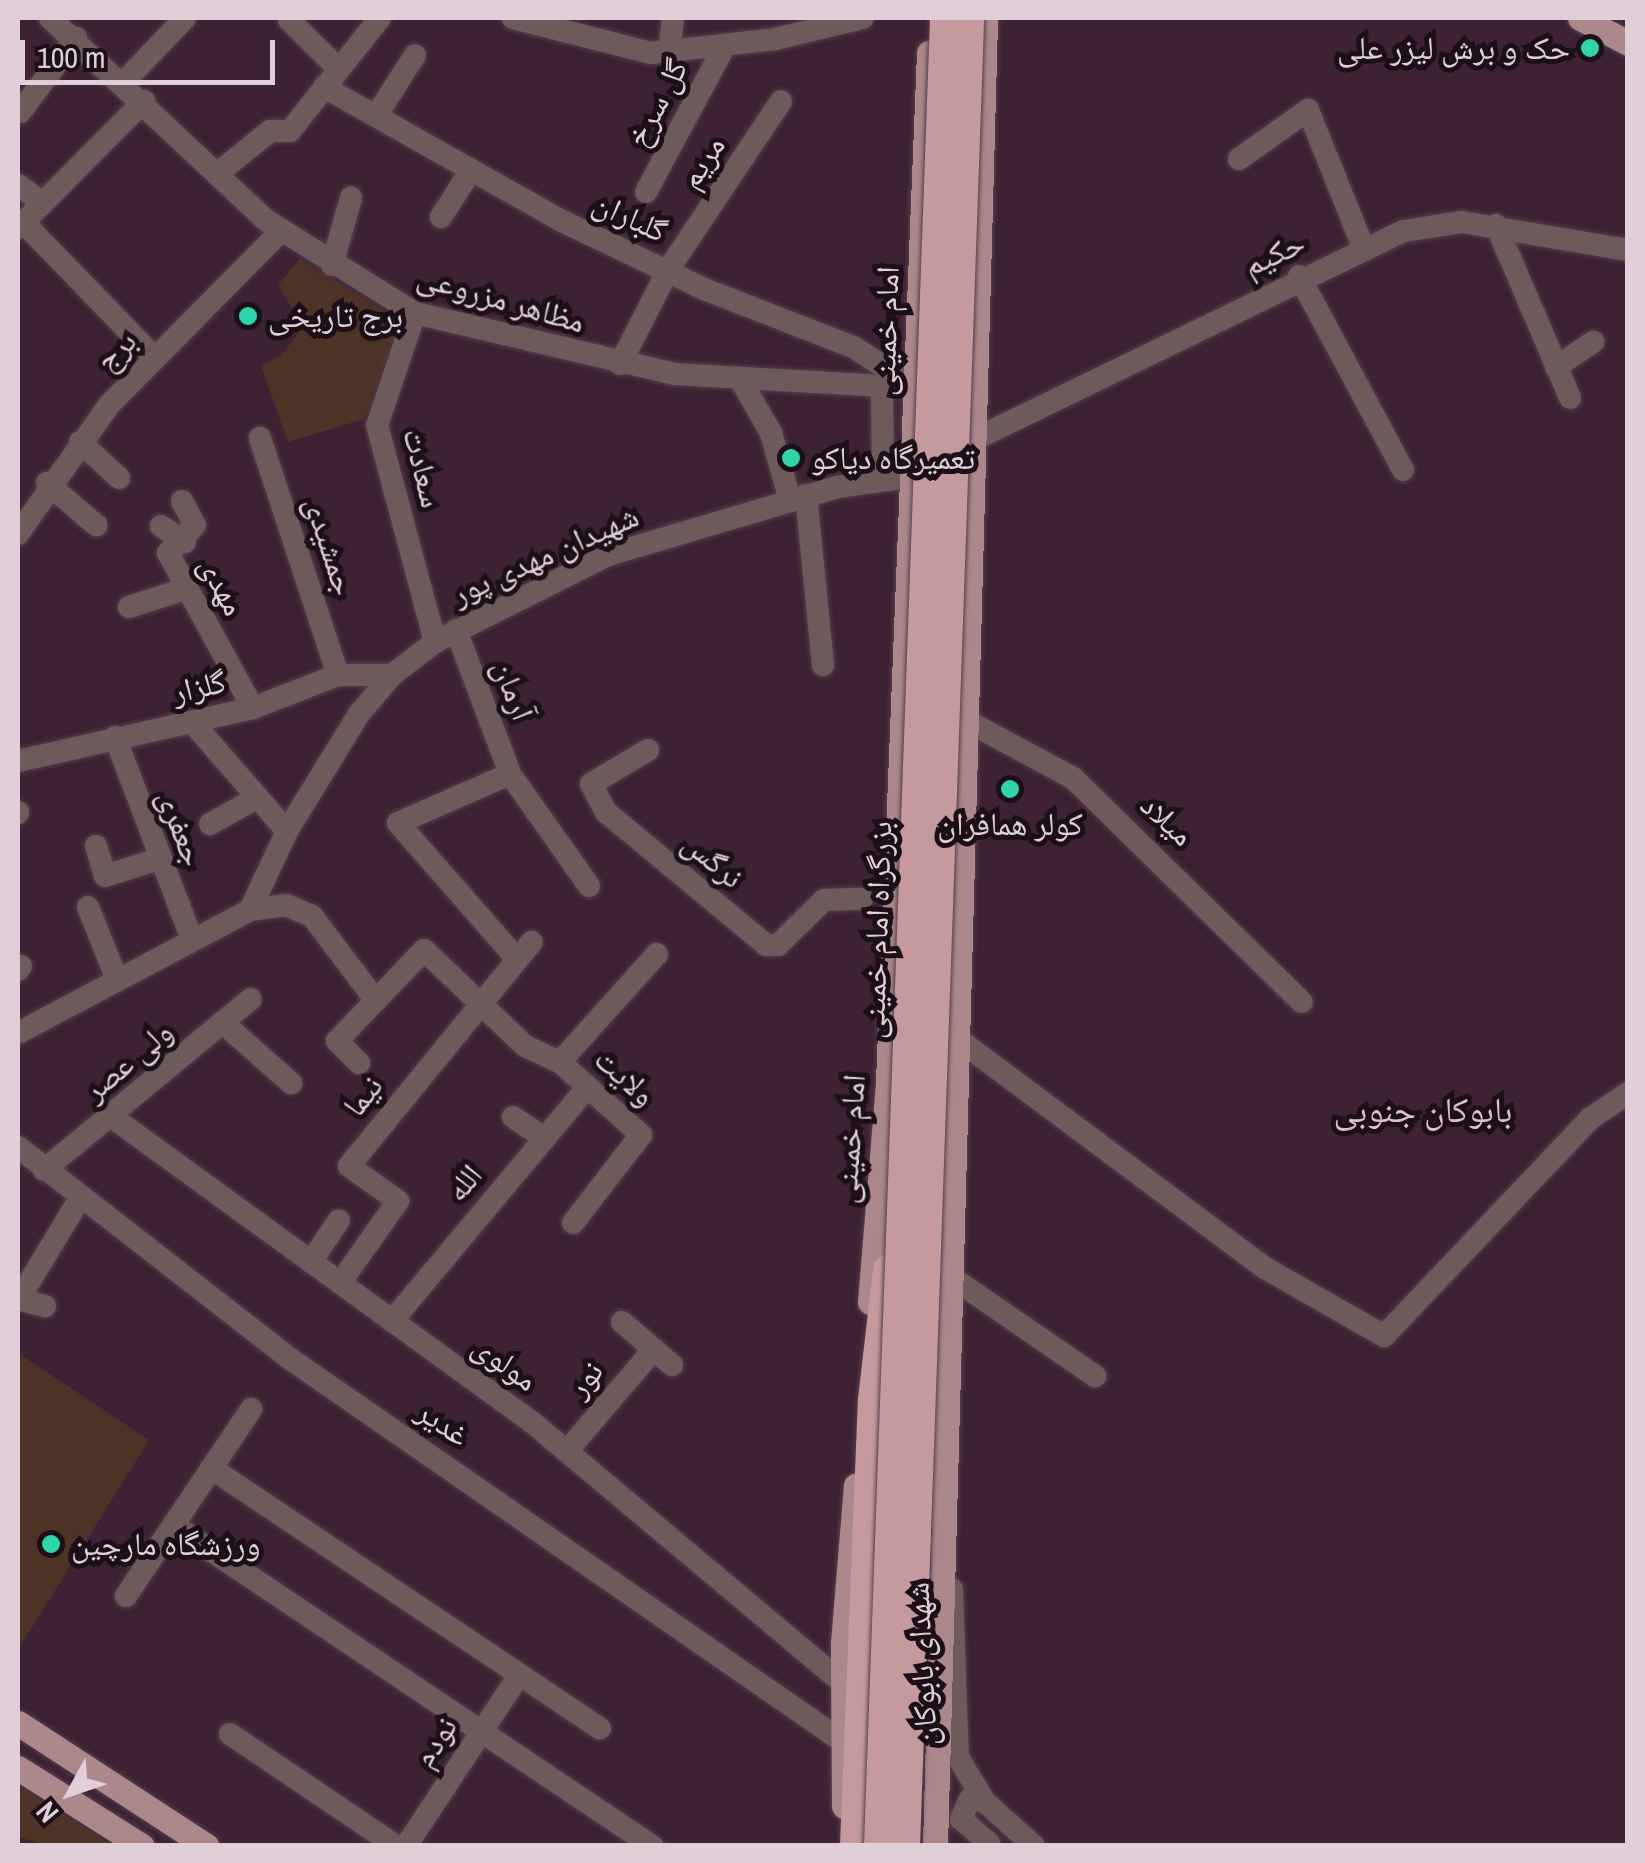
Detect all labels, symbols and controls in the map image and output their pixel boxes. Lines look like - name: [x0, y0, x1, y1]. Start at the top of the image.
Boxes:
- scale bar: [25, 20, 280, 82]
- place label: حک و برش لیزر علی: [1337, 29, 1570, 67]
- text: 100 m: [37, 37, 105, 77]
- marker: حک و برش لیزر علی: [1579, 37, 1601, 59]
- street label: گل سرخ: [618, 53, 696, 153]
- street label: مریم: [671, 128, 733, 196]
- street label: گلباران: [587, 183, 673, 251]
- street label: حکیم: [1237, 223, 1311, 285]
- street label: مظاهر مزروعی: [413, 257, 589, 341]
- street label: امام خمینی: [865, 266, 907, 396]
- place label: برج تاریخی: [268, 297, 403, 335]
- marker: برج تاریخی: [237, 305, 259, 327]
- street label: برج: [88, 323, 144, 379]
- street label: سعادت: [395, 424, 451, 512]
- place label: تعمیرگاه دیاکو: [811, 439, 975, 477]
- marker: تعمیرگاه دیاکو: [780, 447, 802, 469]
- street label: جمشیدی: [296, 492, 364, 600]
- street label: شهیدان مهدی پور: [445, 497, 645, 613]
- street label: مهدی: [191, 550, 253, 622]
- street label: آرمان: [484, 654, 542, 726]
- street label: گلزار: [168, 662, 230, 712]
- marker: کولر همافران: [999, 778, 1021, 800]
- street label: جعفری: [149, 784, 213, 872]
- street label: میلاد: [1132, 786, 1202, 854]
- place label: کولر همافران: [937, 805, 1083, 843]
- street label: بزرگراه امام خمینی: [854, 820, 900, 1040]
- street label: نرگس: [675, 824, 751, 896]
- street label: ولی عصر: [75, 1013, 181, 1109]
- street label: ولایت: [587, 1040, 663, 1114]
- street label: نیما: [335, 1068, 391, 1124]
- street label: امام خمینی: [826, 1073, 874, 1205]
- district label: بابوکان جنوبی: [1334, 1089, 1512, 1131]
- street label: الله: [437, 1157, 491, 1209]
- street label: مولوی: [465, 1327, 545, 1399]
- street label: نور: [559, 1353, 611, 1405]
- street label: غدیر: [409, 1392, 477, 1454]
- place label: ورزشگاه مارچین: [71, 1525, 261, 1563]
- marker: ورزشگاه مارچین: [40, 1533, 62, 1555]
- street label: شهدای بابوکان: [899, 1581, 945, 1747]
- street label: نودم: [405, 1709, 465, 1775]
- north arrow: [20, 1743, 120, 1843]
- text: N: [27, 1794, 67, 1831]

